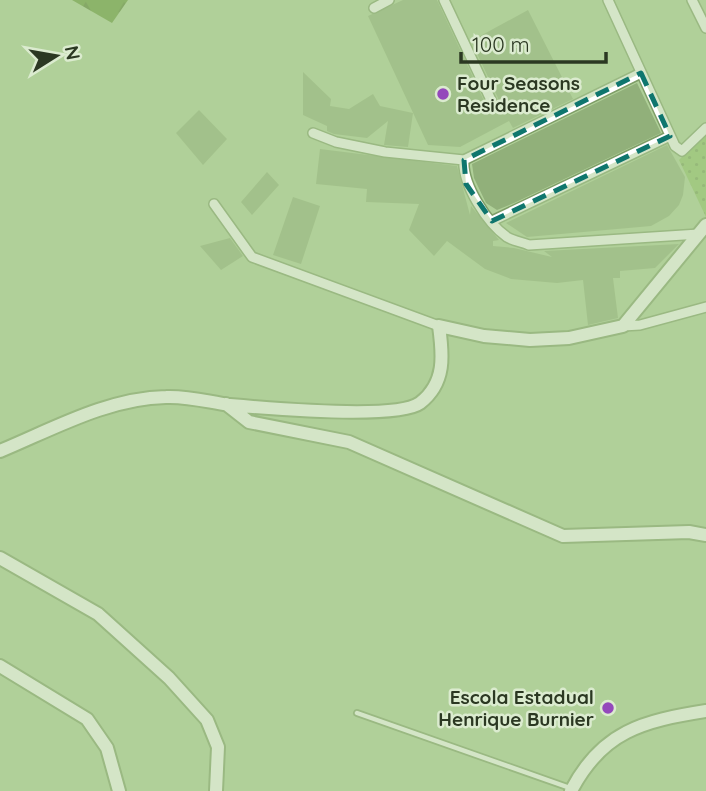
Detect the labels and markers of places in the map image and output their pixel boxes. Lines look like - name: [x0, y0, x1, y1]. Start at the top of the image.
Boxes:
- place label: Four Seasons Residence: [457, 71, 580, 117]
- marker: Four Seasons Residence: [435, 86, 451, 102]
- place label: Escola Estadual Henrique Burnier: [438, 685, 594, 731]
- marker: Escola Estadual Henrique Burnier: [600, 700, 616, 716]

